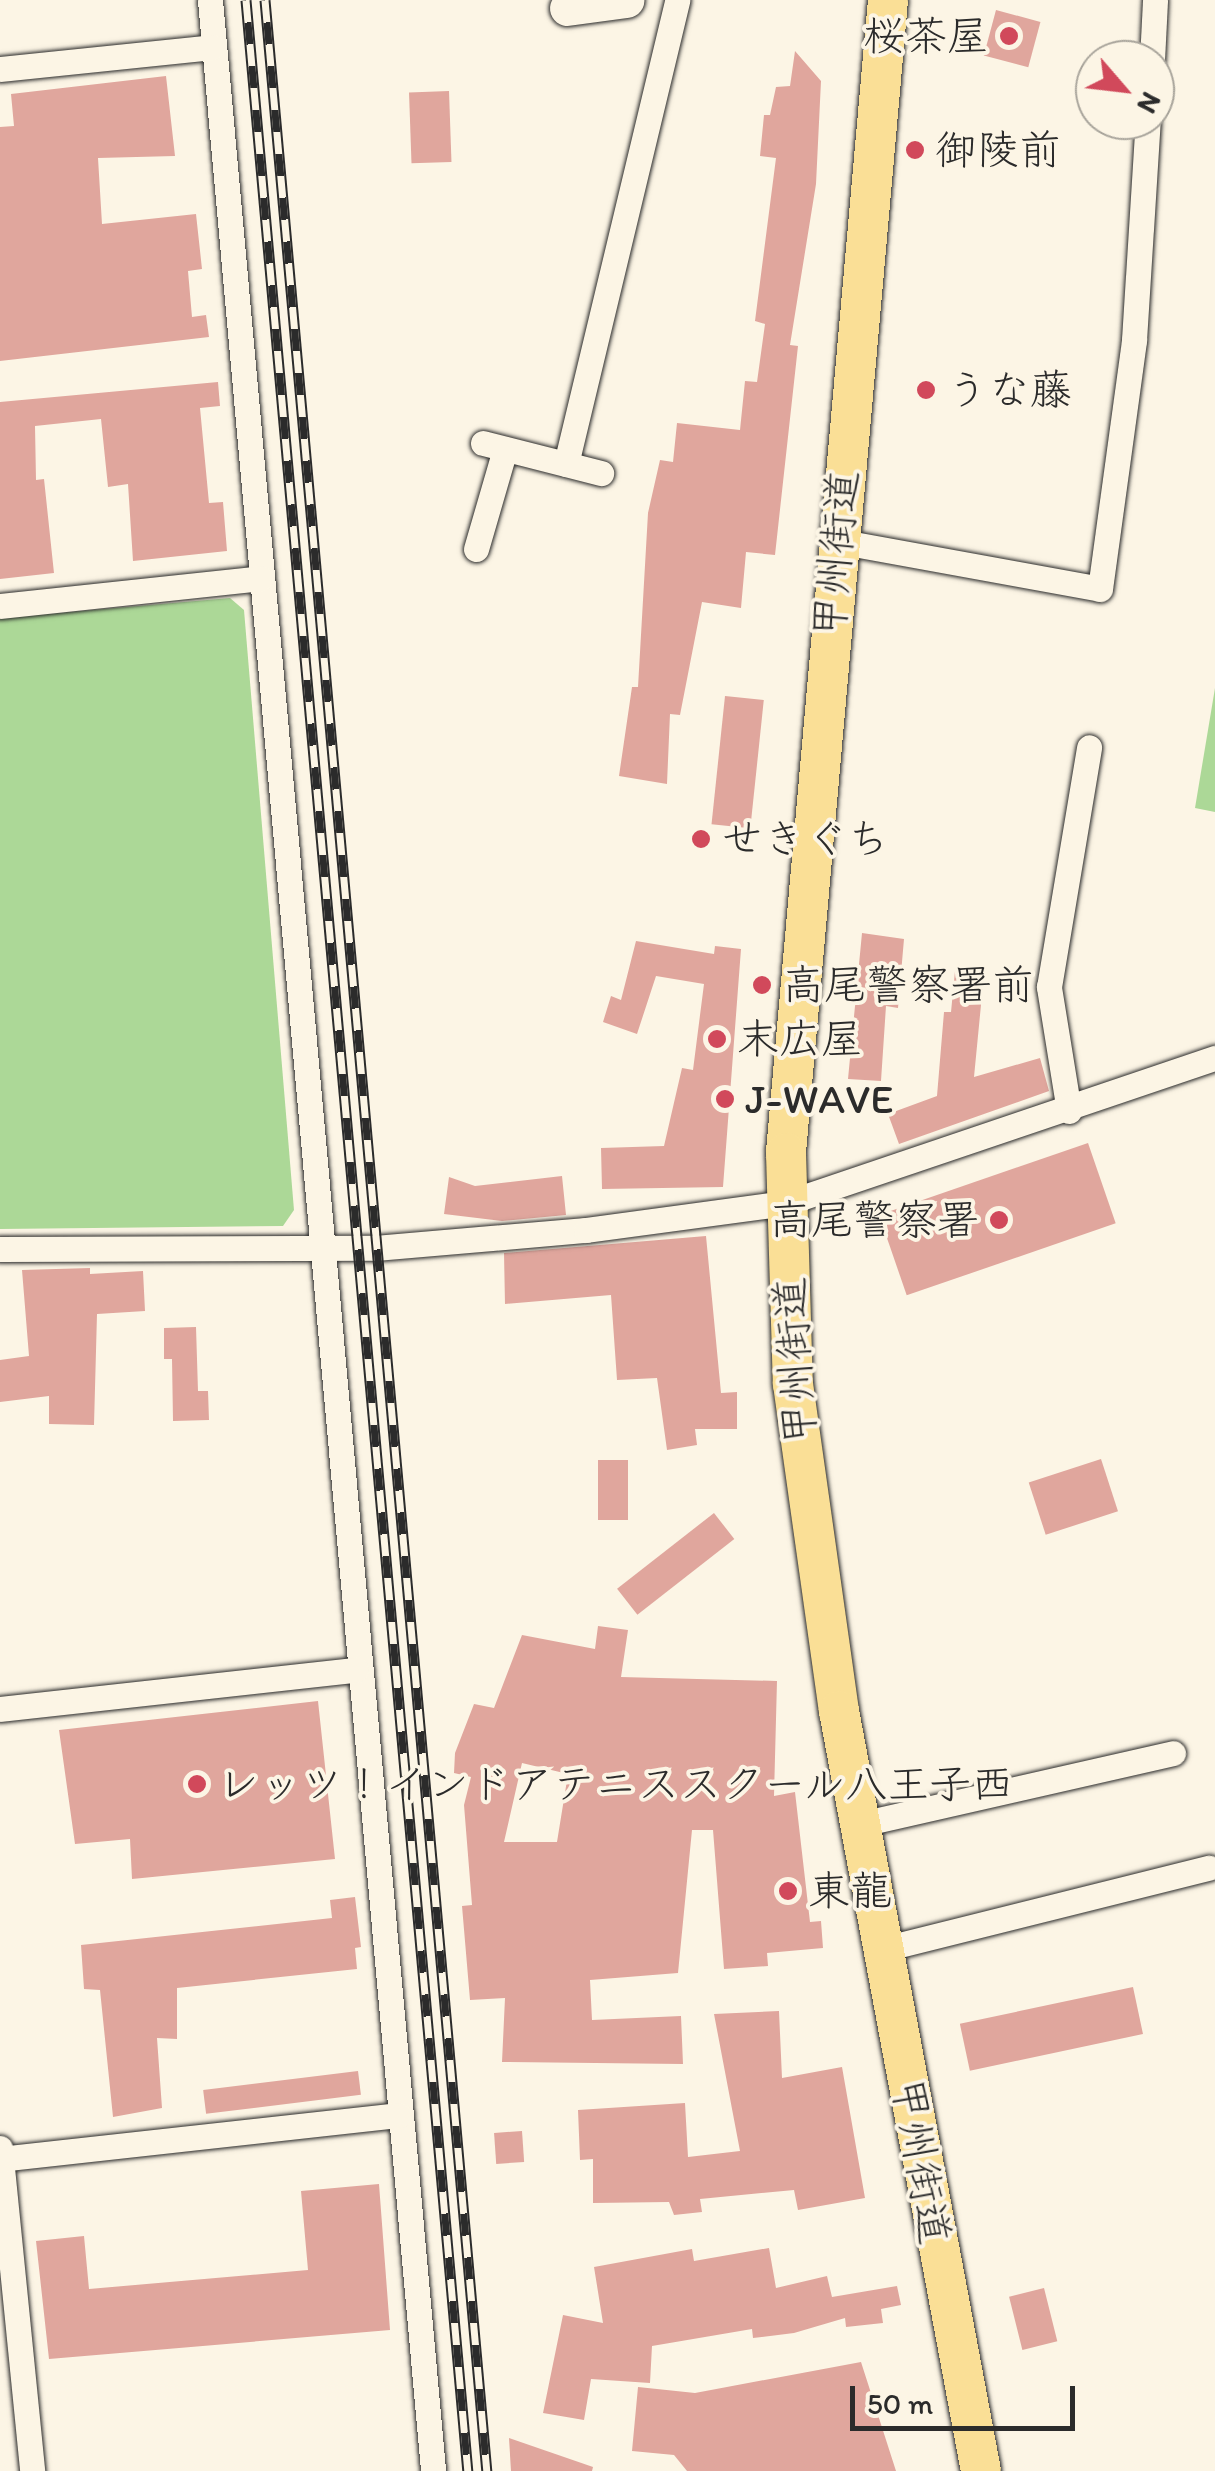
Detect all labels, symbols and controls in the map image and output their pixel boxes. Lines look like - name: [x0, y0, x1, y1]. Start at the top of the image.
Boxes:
- place label: 桜茶屋: [863, 11, 989, 61]
- marker: 桜茶屋: [998, 25, 1020, 47]
- north arrow: [1075, 40, 1175, 140]
- text: N: [1130, 87, 1169, 119]
- place label: 御陵前: [935, 125, 1061, 175]
- marker: 御陵前: [904, 139, 926, 161]
- place label: うな藤: [946, 365, 1072, 415]
- marker: うな藤: [915, 379, 937, 401]
- street label: 甲州街道: [804, 468, 868, 640]
- place label: せきぐち: [721, 814, 889, 864]
- marker: せきぐち: [690, 828, 712, 850]
- place label: 高尾警察署前: [782, 960, 1034, 1010]
- marker: 高尾警察署前: [751, 974, 773, 996]
- place label: 末広屋: [737, 1014, 863, 1064]
- marker: 末広屋: [706, 1028, 728, 1050]
- place label: J-WAVE: [745, 1074, 893, 1124]
- marker: J-WAVE: [714, 1088, 736, 1110]
- place label: 高尾警察署: [769, 1195, 979, 1245]
- marker: 高尾警察署: [988, 1209, 1010, 1231]
- street label: 甲州街道: [764, 1275, 826, 1447]
- place label: レッツ！インドアテニススクール八王子西: [217, 1759, 1015, 1809]
- marker: レッツ！インドアテニススクール八王子西: [186, 1773, 208, 1795]
- place label: 東龍: [808, 1866, 892, 1916]
- marker: 東龍: [777, 1880, 799, 1902]
- street label: 甲州街道: [882, 2074, 960, 2248]
- scale bar: [855, 2366, 1080, 2428]
- text: 50 m: [867, 2385, 933, 2422]

